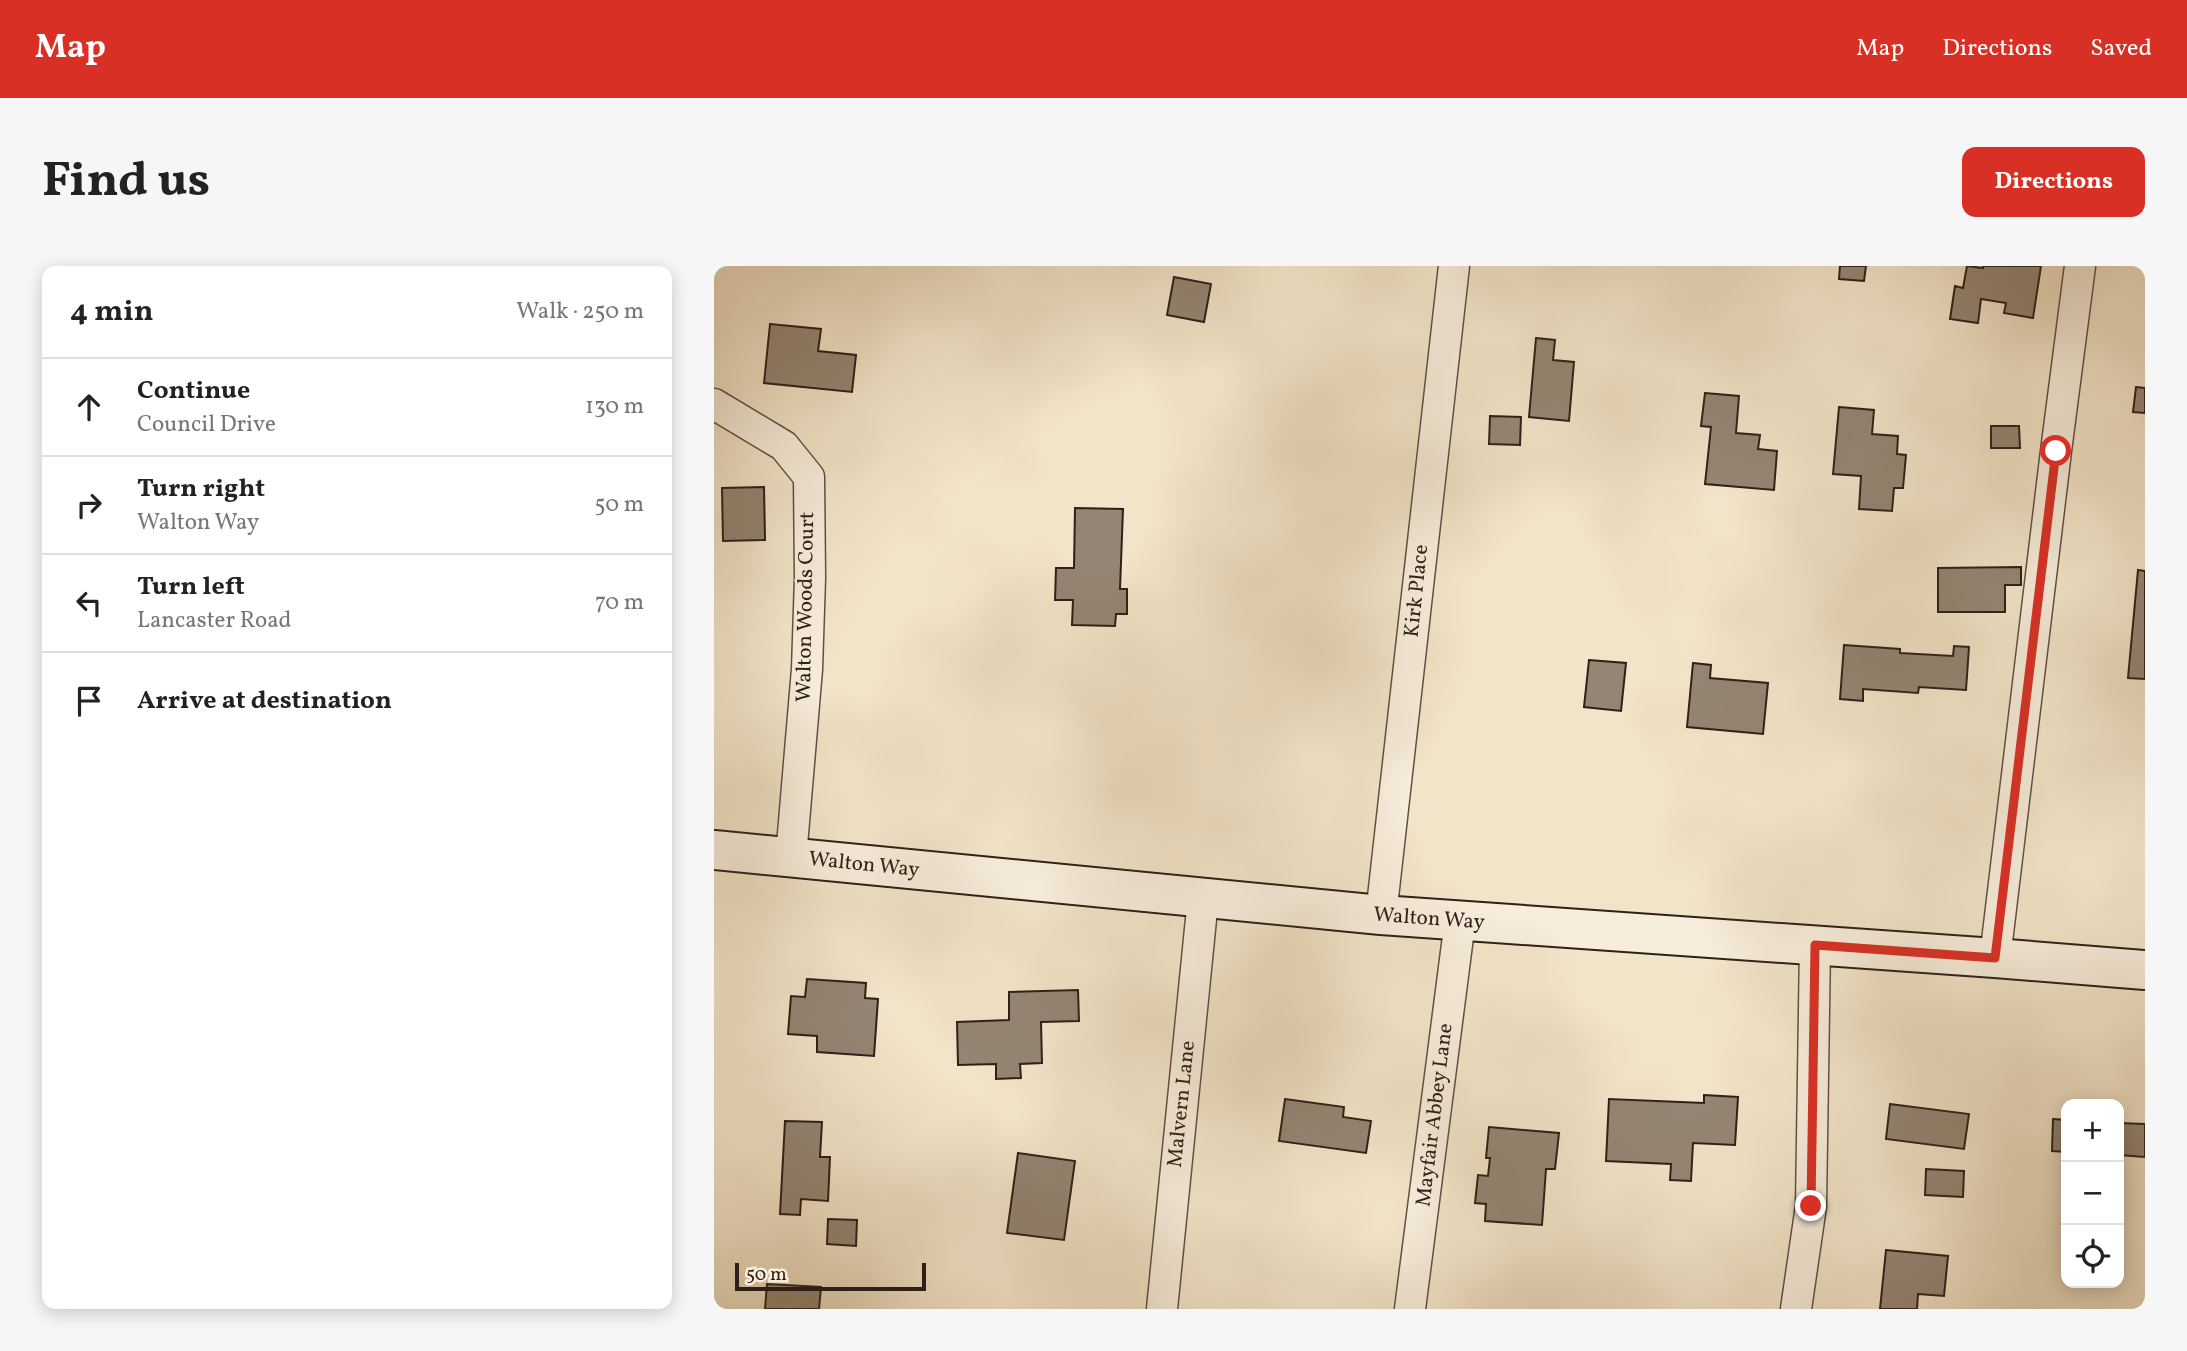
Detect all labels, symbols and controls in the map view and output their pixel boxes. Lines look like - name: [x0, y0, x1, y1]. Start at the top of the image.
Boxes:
- text: Map: [35, 26, 106, 72]
- text: Map: [1856, 32, 1904, 66]
- text: Directions: [1942, 32, 2052, 66]
- text: Saved: [2090, 32, 2152, 66]
- button: Directions: [1962, 147, 2145, 217]
- text: Find us: [42, 148, 210, 217]
- text: 4 min: [70, 291, 154, 333]
- text: Walk · 250 m: [516, 296, 644, 328]
- text: Continue: [137, 373, 250, 409]
- icon: ahead: [70, 388, 108, 426]
- text: 130 m: [585, 391, 644, 423]
- text: Council Drive: [137, 409, 276, 441]
- route start: [2040, 435, 2071, 466]
- text: Turn right: [137, 471, 265, 507]
- icon: right: [70, 486, 108, 524]
- text: 50 m: [595, 489, 644, 521]
- text: Walton Way: [137, 507, 259, 539]
- street label: Walton Woods Court: [790, 512, 822, 702]
- street label: Kirk Place: [1398, 543, 1436, 639]
- text: Turn left: [137, 569, 245, 605]
- icon: left: [70, 584, 108, 622]
- text: 70 m: [595, 587, 644, 619]
- text: Lancaster Road: [137, 605, 292, 637]
- icon: arrive: [70, 682, 108, 720]
- text: Arrive at destination: [137, 683, 392, 719]
- street label: Walton Way: [807, 845, 922, 885]
- street label: Walton Way: [1372, 901, 1486, 937]
- street label: Mayfair Abbey Lane: [1409, 1022, 1461, 1208]
- street label: Malvern Lane: [1161, 1039, 1203, 1169]
- map controls: [2061, 1099, 2124, 1288]
- button: +: [2061, 1099, 2124, 1162]
- button: −: [2061, 1162, 2124, 1225]
- route end: [1795, 1190, 1826, 1221]
- button: locate: [2061, 1225, 2124, 1288]
- scale bar: [735, 1260, 926, 1292]
- text: 50 m: [746, 1262, 787, 1288]

